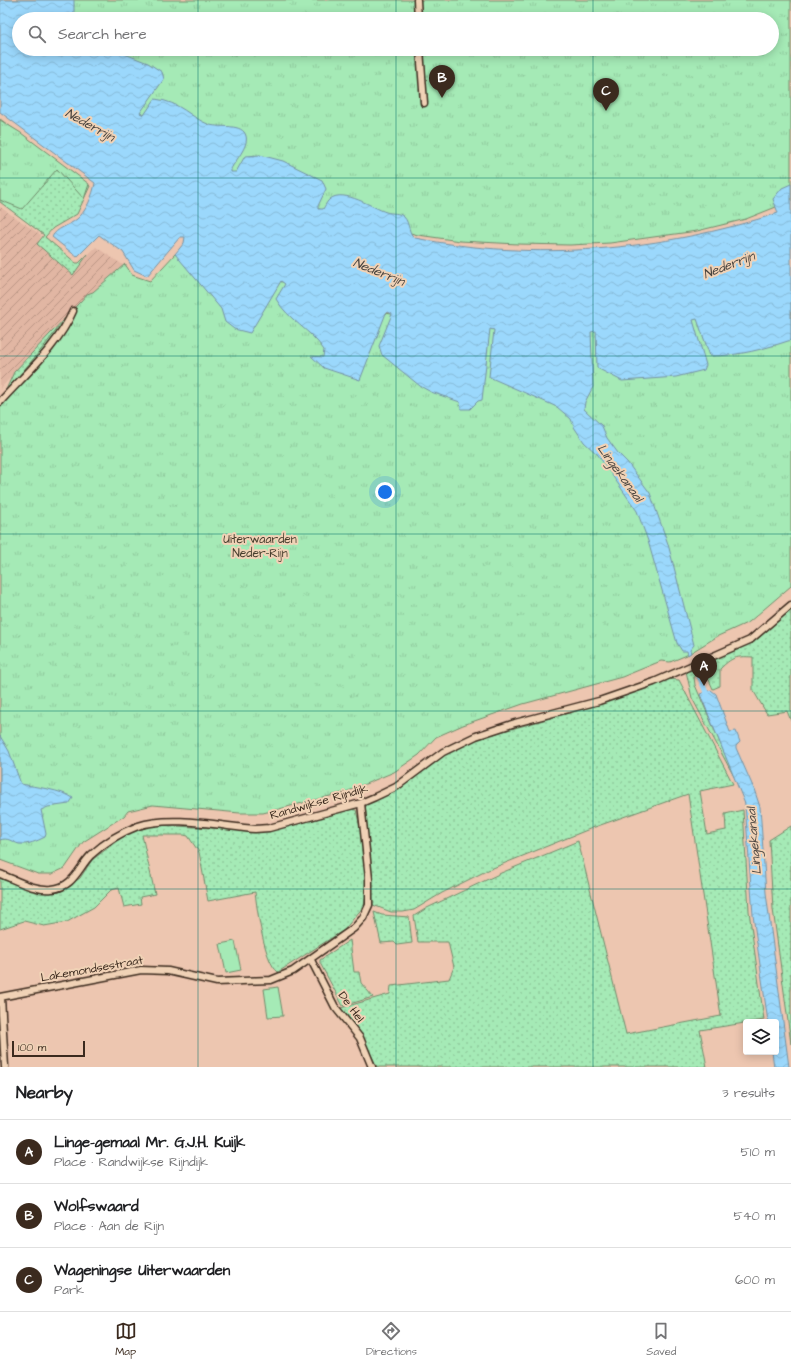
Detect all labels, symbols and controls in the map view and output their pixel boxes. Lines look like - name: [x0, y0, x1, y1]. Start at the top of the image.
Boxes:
- search box: [12, 12, 779, 56]
- icon: search: [26, 23, 48, 45]
- text: Search here: [58, 24, 147, 45]
- pin: B: [429, 65, 455, 98]
- pin: C: [593, 78, 619, 111]
- water label: Nederrijn: [62, 104, 119, 147]
- water label: Nederrijn: [701, 246, 759, 283]
- water label: Nederrijn: [351, 254, 409, 291]
- water label: Lingekanaal: [592, 440, 648, 508]
- your location: [375, 482, 395, 502]
- park label: Uiterwaarden Neder-Rijn: [223, 531, 297, 562]
- pin: A: [691, 653, 717, 686]
- street label: Randwijkse Rijndijk: [268, 780, 371, 824]
- water label: Lingekanaal: [742, 805, 767, 875]
- street label: Lakemondsestraat: [40, 952, 145, 986]
- street label: De Hel: [334, 988, 368, 1026]
- map controls: [743, 1019, 779, 1055]
- button: layers: [743, 1019, 779, 1055]
- scale bar: [12, 1039, 85, 1058]
- text: 100 m: [18, 1040, 46, 1055]
- text: Nearby: [16, 1081, 73, 1105]
- text: 3 results: [722, 1084, 775, 1102]
- text: Linge-gemaal Mr. G.J.H. Kuijk: [54, 1132, 245, 1153]
- text: A: [25, 1143, 33, 1161]
- text: 510 m: [741, 1143, 775, 1161]
- text: Place · Randwijkse Rijndijk: [54, 1153, 208, 1171]
- text: Wolfswaard: [54, 1196, 139, 1217]
- text: B: [24, 1207, 34, 1225]
- text: 540 m: [733, 1207, 775, 1225]
- text: Place · Aan de Rijn: [54, 1217, 164, 1235]
- text: Wageningse Uiterwaarden: [54, 1260, 230, 1281]
- text: C: [24, 1271, 34, 1289]
- text: 600 m: [735, 1271, 775, 1289]
- text: Park: [54, 1281, 84, 1299]
- tab: Map: [115, 1320, 137, 1359]
- tab: Directions: [366, 1320, 417, 1359]
- tab: Saved: [646, 1320, 676, 1359]

